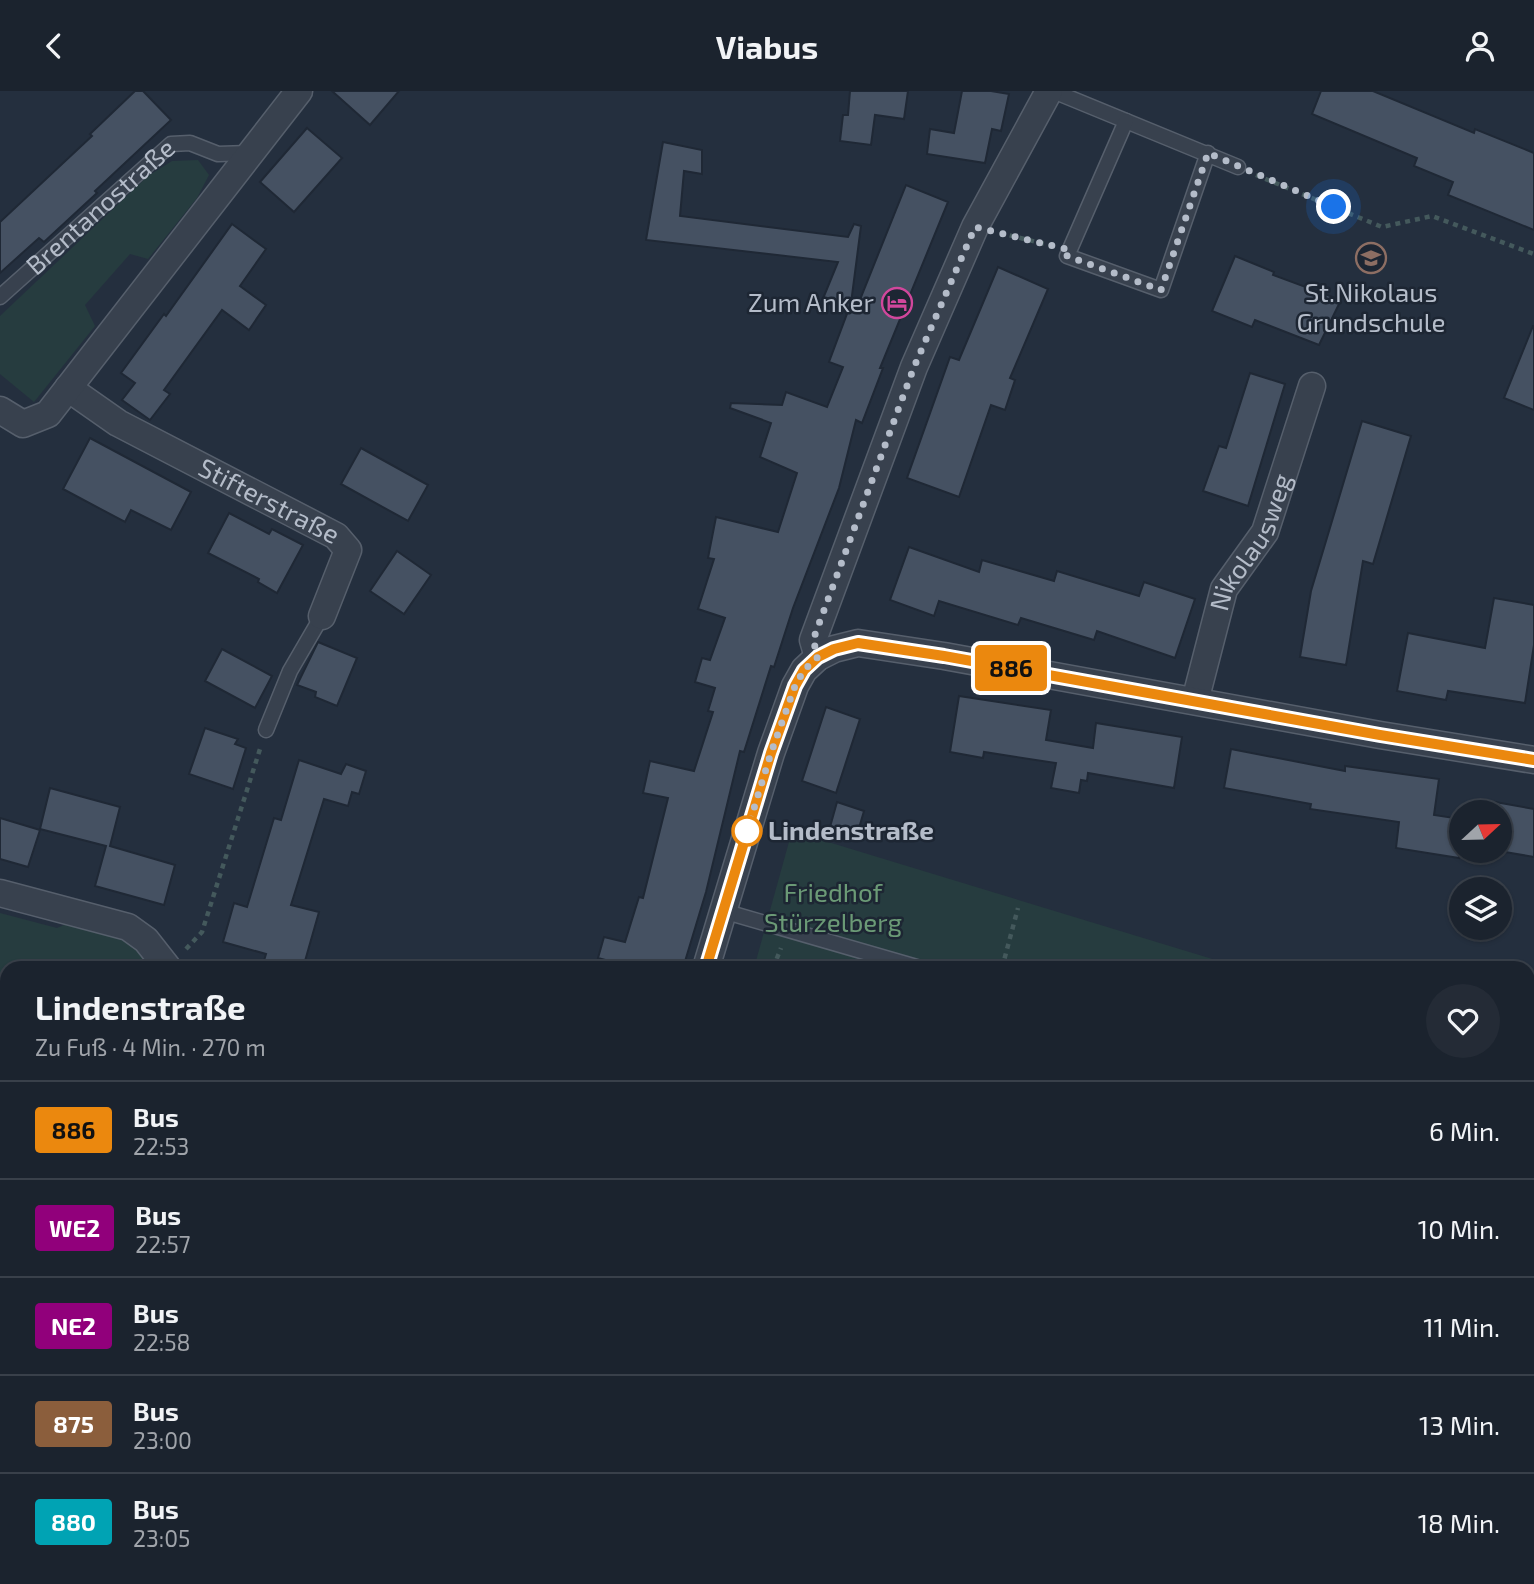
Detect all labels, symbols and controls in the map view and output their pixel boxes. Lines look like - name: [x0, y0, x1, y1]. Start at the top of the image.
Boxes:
- icon: back: [35, 27, 73, 65]
- text: Viabus: [716, 27, 818, 65]
- icon: person: [1461, 27, 1499, 65]
- street label: Brentanostraße: [19, 131, 180, 280]
- your location: [1316, 189, 1351, 224]
- school or university icon: St.Nikolaus Grundschule: [1354, 241, 1388, 275]
- place label: St.Nikolaus Grundschule: [1296, 276, 1446, 337]
- place label: Zum Anker: [748, 286, 874, 317]
- hotel icon: Zum Anker: [880, 286, 914, 320]
- street label: Stifterstraße: [194, 451, 345, 549]
- street label: Nikolausweg: [1202, 469, 1297, 614]
- line badge: 886: [971, 645, 1051, 691]
- text: 886: [989, 653, 1033, 682]
- north arrow: [1449, 800, 1512, 863]
- map controls: [1449, 800, 1512, 940]
- place label: Lindenstraße: [768, 814, 934, 845]
- marker: Lindenstraße: [732, 816, 762, 846]
- park label: Friedhof Stürzelberg: [764, 876, 902, 937]
- button: layers: [1449, 877, 1512, 940]
- button: heart: [1426, 984, 1500, 1058]
- text: Lindenstraße: [35, 987, 246, 1027]
- text: Zu Fuß · 4 Min. · 270 m: [35, 1033, 266, 1061]
- text: Bus: [133, 1101, 179, 1132]
- text: 886: [51, 1115, 96, 1144]
- text: 6 Min.: [1429, 1115, 1500, 1146]
- text: 22:53: [133, 1132, 189, 1160]
- text: Bus: [135, 1199, 181, 1230]
- text: WE2: [49, 1213, 100, 1242]
- text: 10 Min.: [1418, 1213, 1500, 1244]
- text: 22:57: [135, 1230, 191, 1258]
- text: Bus: [133, 1297, 179, 1328]
- text: NE2: [51, 1311, 96, 1340]
- text: 11 Min.: [1423, 1311, 1500, 1342]
- text: 22:58: [133, 1328, 191, 1356]
- text: Bus: [133, 1395, 179, 1426]
- text: 875: [53, 1409, 94, 1438]
- text: 13 Min.: [1419, 1409, 1500, 1440]
- text: 23:00: [133, 1426, 192, 1454]
- text: Bus: [133, 1493, 179, 1524]
- text: 880: [51, 1507, 96, 1536]
- text: 18 Min.: [1418, 1507, 1500, 1538]
- text: 23:05: [133, 1524, 190, 1552]

